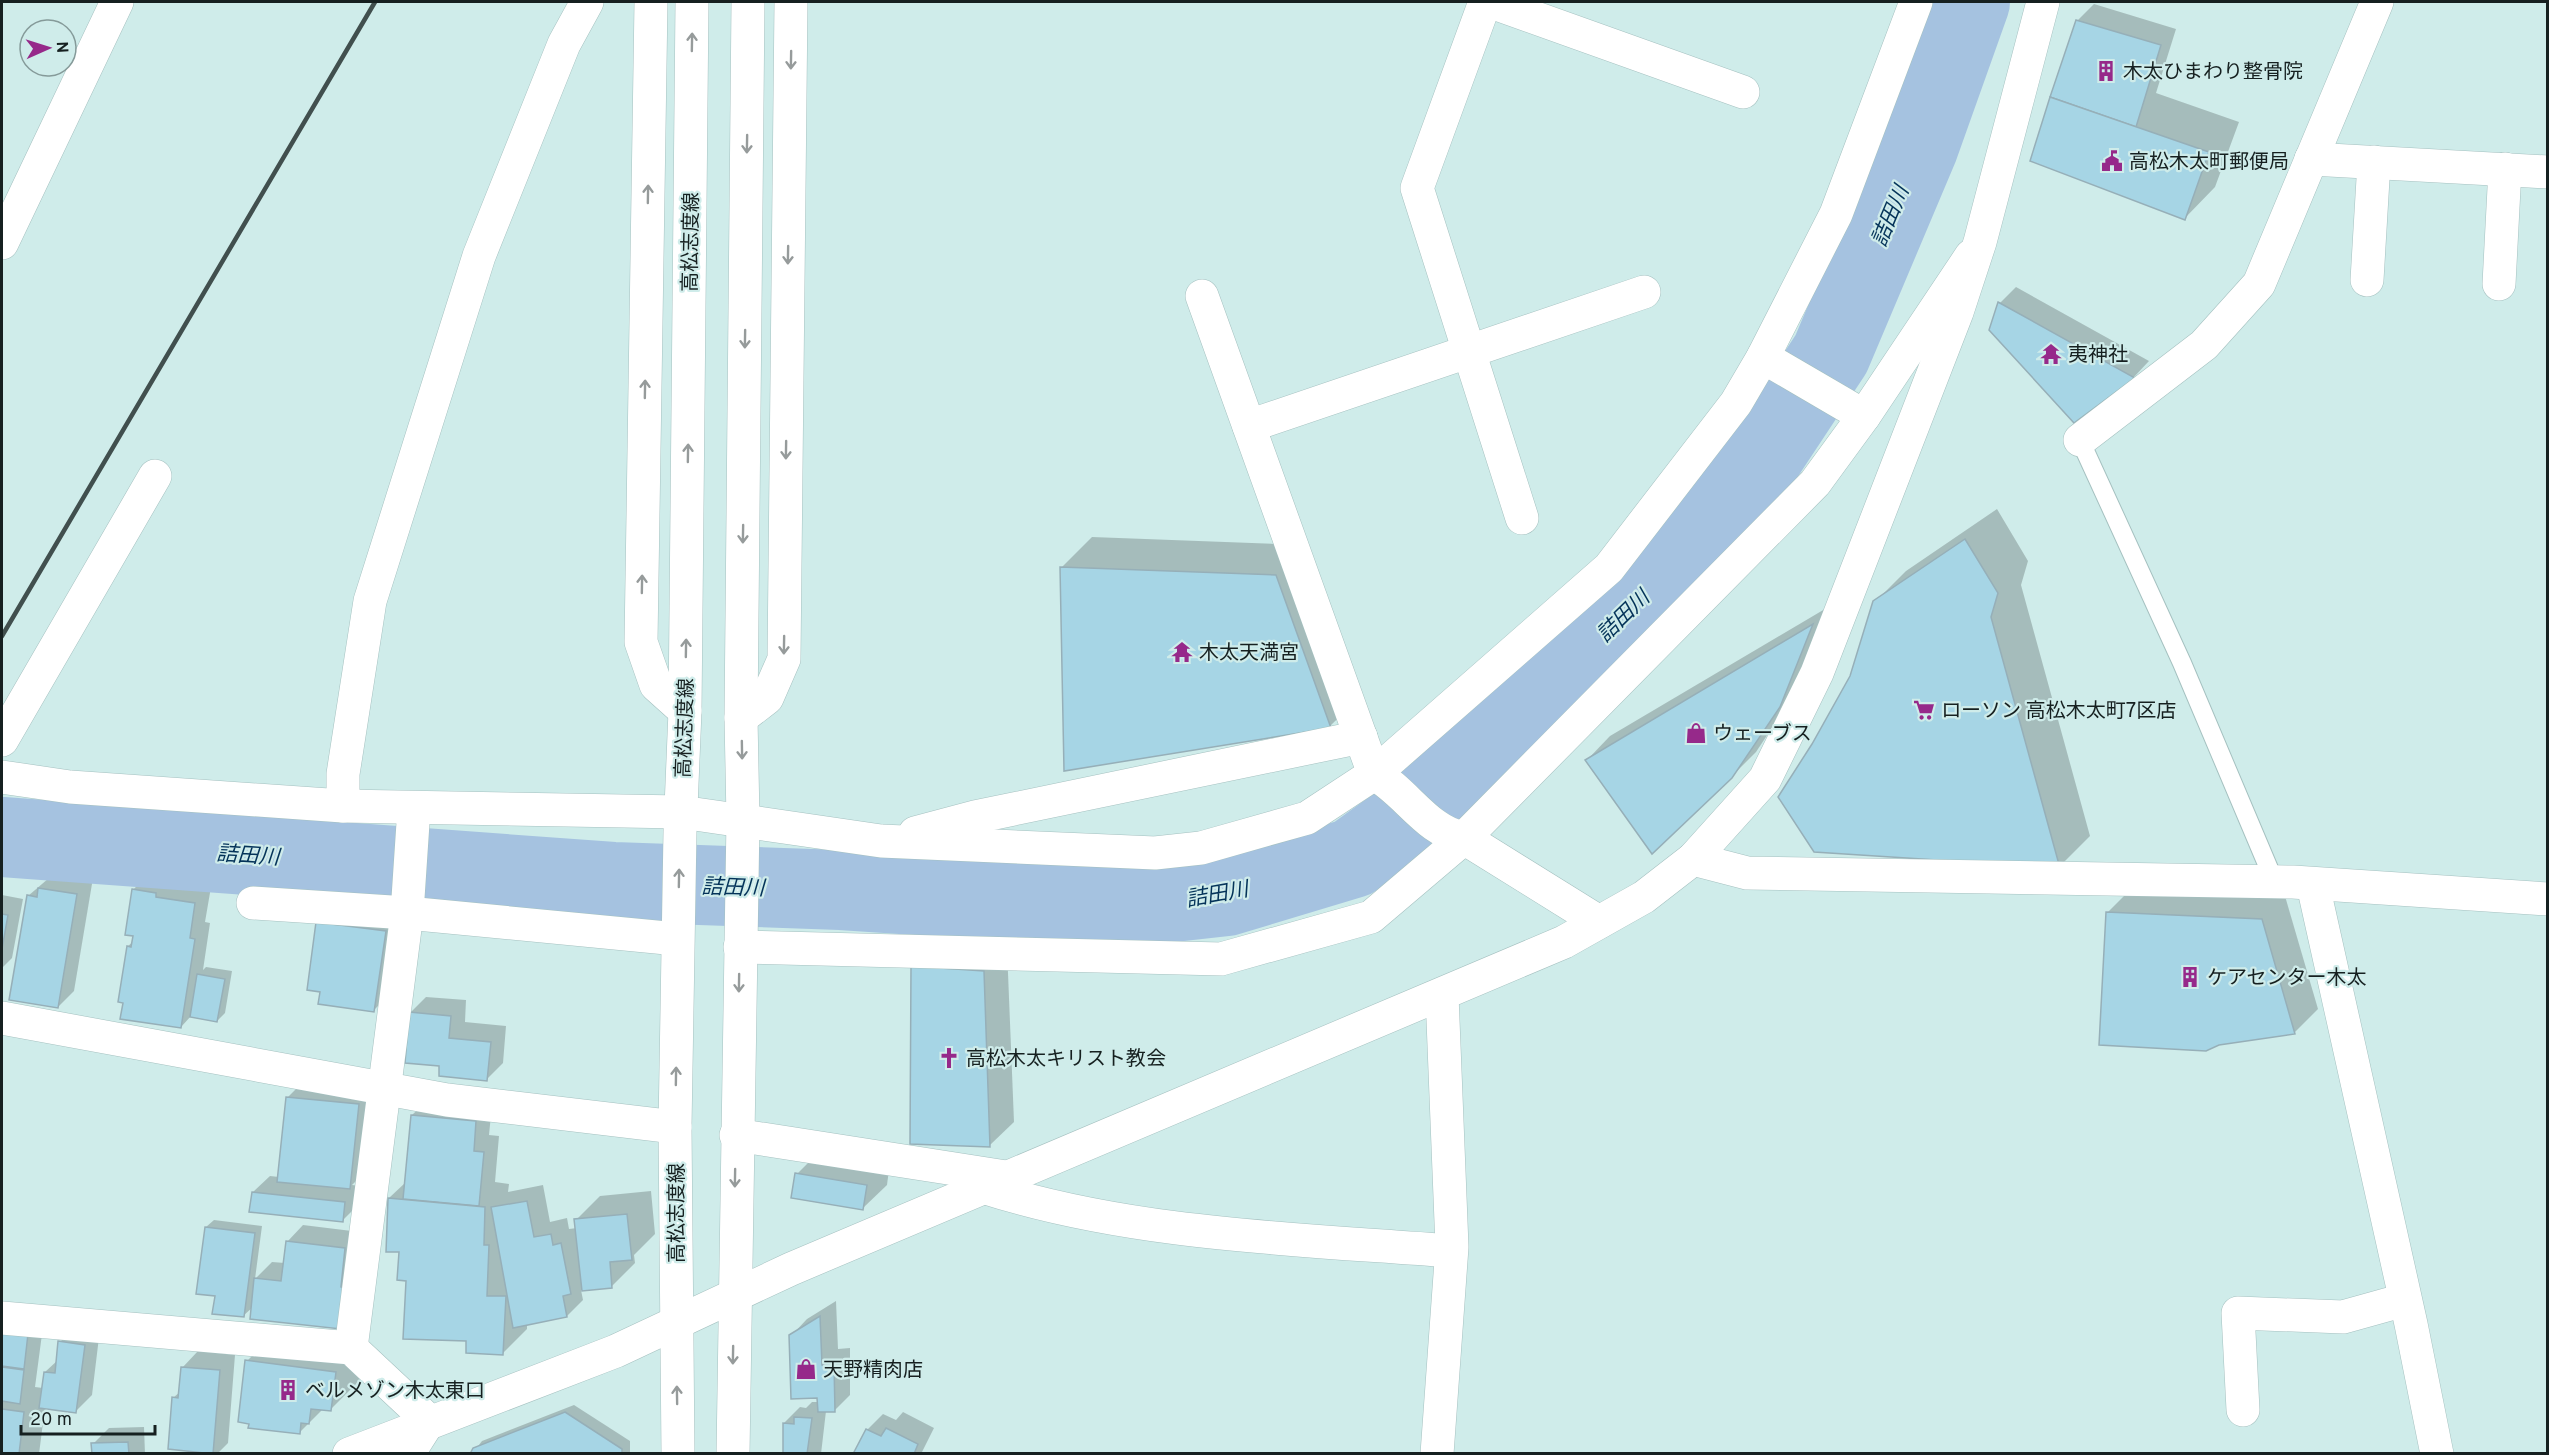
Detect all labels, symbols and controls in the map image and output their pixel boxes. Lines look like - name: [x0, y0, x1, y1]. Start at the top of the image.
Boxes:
- north arrow: [18, 18, 78, 78]
- one-way arrow: [686, 33, 698, 53]
- text: N: [51, 41, 71, 54]
- one-way arrow: [785, 49, 796, 69]
- building icon: 木太ひまわり整骨院: [2094, 59, 2118, 83]
- place label: 木太ひまわり整骨院: [2123, 60, 2303, 86]
- one-way arrow: [741, 133, 753, 153]
- public building icon: 高松木太町郵便局: [2100, 149, 2124, 173]
- place label: 高松木太町郵便局: [2129, 150, 2289, 176]
- water label: 詰田川: [1867, 180, 1917, 251]
- one-way arrow: [642, 185, 654, 205]
- street label: 高松志度線: [678, 192, 706, 292]
- one-way arrow: [783, 244, 794, 264]
- one-way arrow: [739, 328, 751, 348]
- temple icon: 夷神社: [2039, 342, 2063, 366]
- place label: 夷神社: [2068, 343, 2128, 369]
- one-way arrow: [639, 380, 651, 400]
- one-way arrow: [780, 439, 792, 459]
- one-way arrow: [682, 443, 694, 463]
- one-way arrow: [737, 523, 749, 543]
- one-way arrow: [636, 575, 648, 595]
- water label: 詰田川: [1592, 584, 1658, 649]
- one-way arrow: [778, 634, 790, 654]
- one-way arrow: [680, 638, 692, 658]
- temple icon: 木太天満宮: [1170, 640, 1194, 664]
- place label: 木太天満宮: [1199, 641, 1299, 667]
- street label: 高松志度線: [671, 678, 701, 778]
- supermarket icon: ローソン 高松木太町7区店: [1912, 698, 1936, 722]
- place label: ローソン 高松木太町7区店: [1941, 699, 2176, 725]
- shop icon: ウェーブス: [1684, 721, 1708, 745]
- place label: ウェーブス: [1713, 722, 1812, 748]
- one-way arrow: [736, 739, 747, 759]
- water label: 詰田川: [216, 841, 282, 872]
- one-way arrow: [673, 868, 685, 888]
- water label: 詰田川: [701, 874, 767, 903]
- water label: 詰田川: [1184, 876, 1253, 914]
- building icon: ケアセンター木太: [2178, 965, 2202, 989]
- place label: ケアセンター木太: [2207, 966, 2367, 992]
- one-way arrow: [733, 973, 745, 993]
- church icon: 高松木太キリスト教会: [937, 1046, 961, 1070]
- place label: 高松木太キリスト教会: [966, 1047, 1166, 1073]
- one-way arrow: [670, 1066, 682, 1086]
- street label: 高松志度線: [665, 1163, 691, 1263]
- one-way arrow: [730, 1168, 741, 1188]
- one-way arrow: [728, 1344, 739, 1364]
- shop icon: 天野精肉店: [794, 1357, 818, 1381]
- place label: 天野精肉店: [823, 1358, 923, 1384]
- building icon: ベルメゾン木太東口: [276, 1378, 300, 1402]
- place label: ベルメゾン木太東口: [305, 1379, 485, 1405]
- one-way arrow: [672, 1386, 683, 1406]
- scale bar: [21, 1398, 154, 1436]
- text: 20 m: [30, 1409, 72, 1432]

